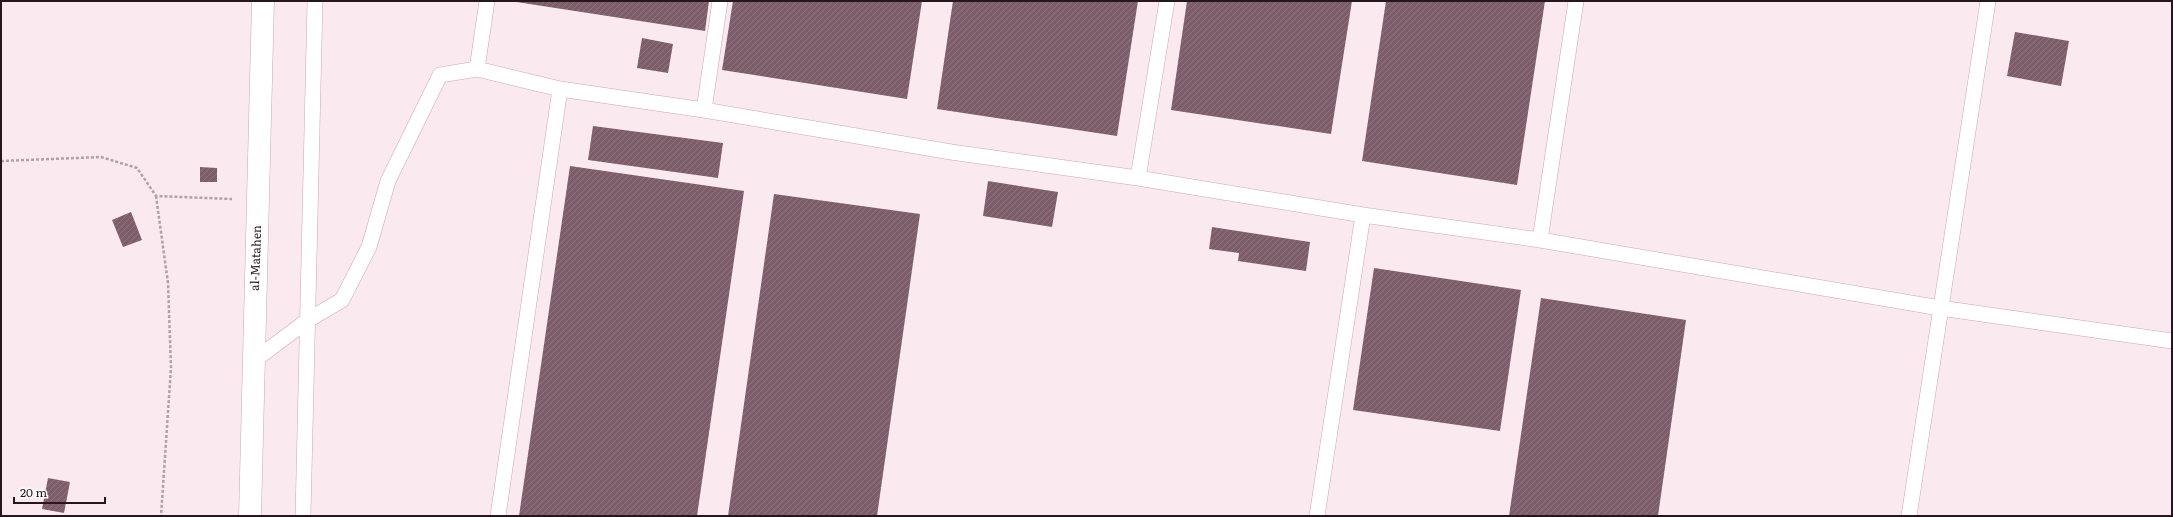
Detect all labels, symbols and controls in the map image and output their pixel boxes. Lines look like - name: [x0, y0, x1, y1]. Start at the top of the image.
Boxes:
- street label: al-Matahen: [245, 225, 265, 291]
- scale bar: [14, 479, 105, 505]
- text: 20 m: [20, 483, 47, 501]

